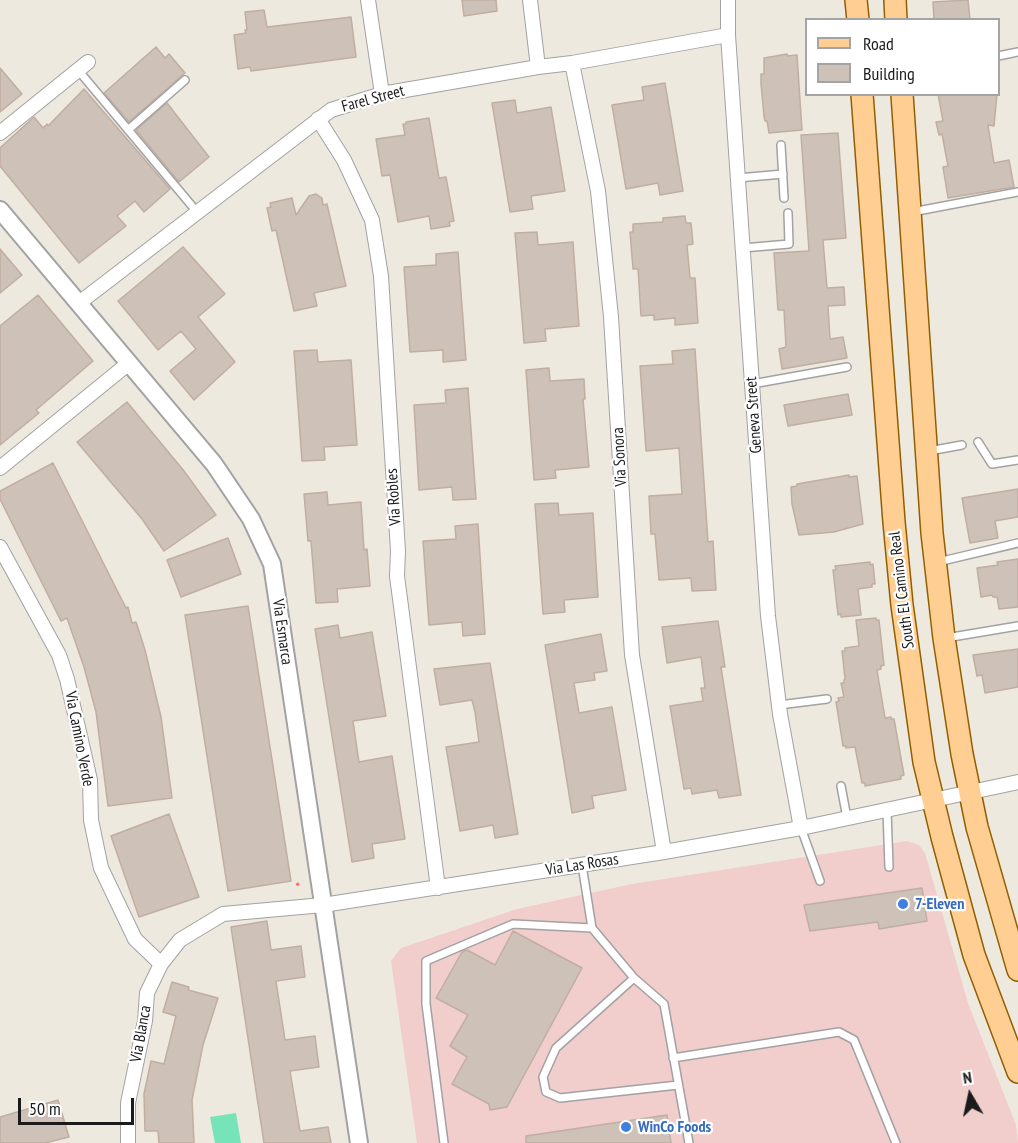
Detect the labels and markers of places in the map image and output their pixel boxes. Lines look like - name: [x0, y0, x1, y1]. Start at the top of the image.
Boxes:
- place label: 7-Eleven: [915, 894, 964, 914]
- marker: 7-Eleven: [896, 897, 910, 911]
- place label: WinCo Foods: [638, 1117, 711, 1137]
- marker: WinCo Foods: [619, 1120, 633, 1134]

